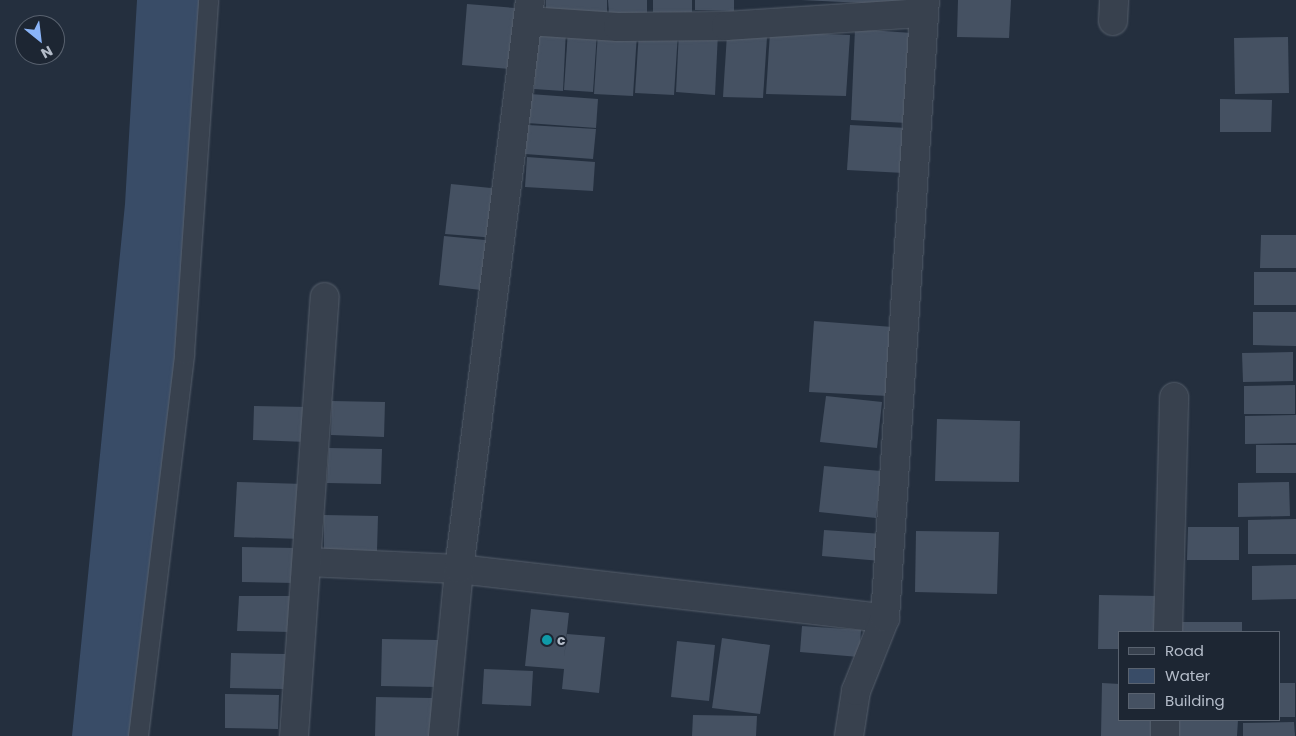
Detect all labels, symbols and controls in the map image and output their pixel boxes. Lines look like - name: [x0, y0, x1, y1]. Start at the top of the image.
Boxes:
- north arrow: [15, 15, 65, 65]
- text: N: [37, 41, 56, 64]
- legend: [1118, 631, 1281, 721]
- place label: c: [557, 632, 565, 648]
- marker: c: [541, 634, 553, 646]
- text: Road: [1165, 640, 1204, 661]
- text: Water: [1165, 665, 1210, 686]
- text: Building: [1165, 690, 1225, 711]

